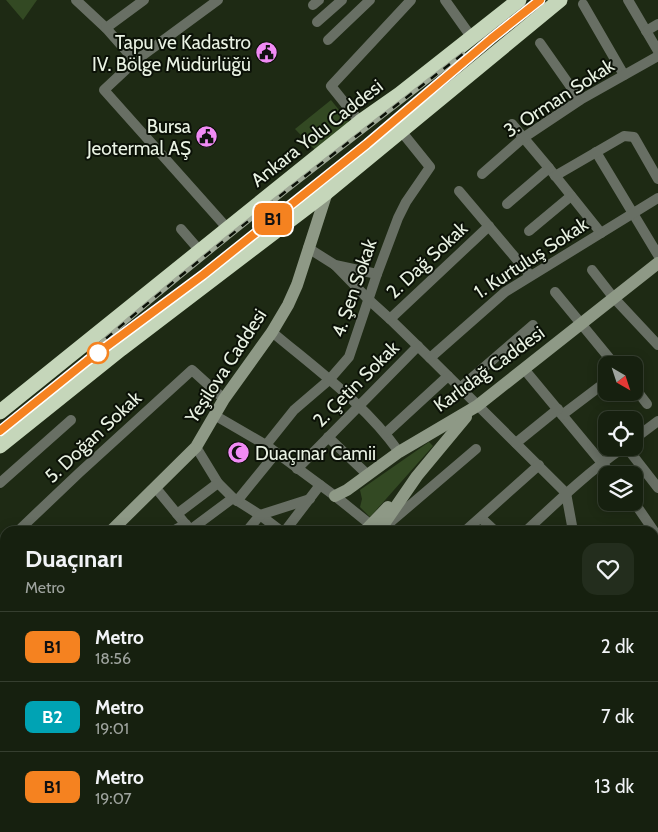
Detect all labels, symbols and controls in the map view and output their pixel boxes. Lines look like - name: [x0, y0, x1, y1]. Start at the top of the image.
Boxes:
- place label: Tapu ve Kadastro IV. Bölge Müdürlüğü: [92, 31, 251, 76]
- public building icon: Tapu ve Kadastro IV. Bölge Müdürlüğü: [255, 41, 279, 65]
- street label: 3. Orman Sokak: [499, 53, 619, 142]
- street label: Ankara Yolu Caddesi: [246, 74, 388, 192]
- place label: Bursa Jeotermal AŞ: [86, 115, 191, 160]
- public building icon: Bursa Jeotermal AŞ: [195, 125, 219, 149]
- line badge: B1: [250, 203, 296, 235]
- text: B1: [264, 208, 282, 230]
- street label: 1. Kurtuluş Sokak: [470, 212, 593, 303]
- street label: 2. Dağ Sokak: [382, 216, 473, 303]
- street label: 4. Şen Sokak: [326, 235, 382, 340]
- street label: Yeşilova Caddesi: [180, 305, 271, 428]
- street label: Karlıdağ Caddesi: [429, 321, 549, 417]
- street label: 2. Çetin Sokak: [308, 336, 404, 432]
- unlabelled marker: [87, 342, 109, 364]
- north arrow: [598, 356, 642, 401]
- map controls: [598, 356, 643, 511]
- street label: 5. Doğan Sokak: [40, 386, 146, 488]
- button: locate: [598, 411, 643, 456]
- mosque icon: Duaçınar Camii: [227, 441, 251, 465]
- place label: Duaçınar Camii: [255, 442, 376, 465]
- button: layers: [598, 466, 643, 511]
- button: heart: [582, 543, 634, 595]
- text: Duaçınarı: [25, 544, 123, 573]
- text: Metro: [25, 578, 65, 597]
- text: Metro: [95, 626, 144, 649]
- text: 2 dk: [601, 635, 634, 658]
- text: B1: [44, 636, 61, 658]
- text: 18:56: [95, 649, 131, 668]
- text: Metro: [95, 696, 144, 719]
- text: 7 dk: [601, 705, 634, 728]
- text: B2: [42, 706, 63, 728]
- text: 19:01: [95, 719, 129, 738]
- text: Metro: [95, 766, 144, 789]
- text: 13 dk: [594, 775, 634, 798]
- text: B1: [44, 776, 61, 798]
- text: 19:07: [95, 789, 132, 808]

